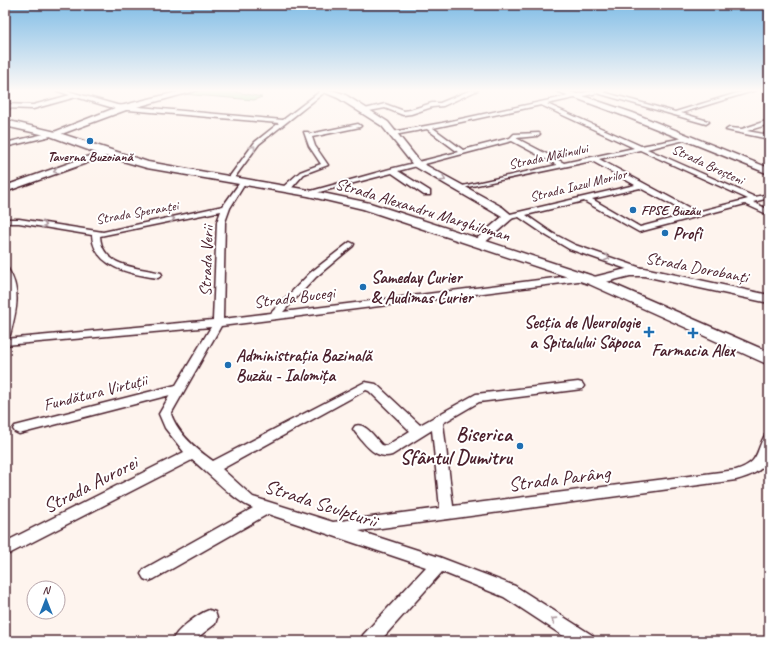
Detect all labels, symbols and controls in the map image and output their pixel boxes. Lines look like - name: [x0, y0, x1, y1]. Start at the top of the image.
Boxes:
- marker: Taverna Buzoiană: [85, 136, 95, 146]
- street label: Strada Mălinului: [507, 139, 591, 173]
- street label: Strada Broșteni: [669, 140, 749, 190]
- one-way arrow: [249, 146, 256, 153]
- place label: Taverna Buzoiană: [47, 148, 134, 165]
- street label: Strada Iazul Morilor: [528, 165, 629, 206]
- one-way arrow: [52, 167, 59, 175]
- street label: Strada Alexandru Marghiloman: [333, 173, 513, 246]
- one-way arrow: [439, 174, 446, 181]
- street label: Strada Speranței: [95, 196, 182, 228]
- place label: FPSE Buzău: [641, 202, 702, 219]
- marker: FPSE Buzău: [628, 205, 638, 215]
- one-way arrow: [168, 216, 175, 224]
- one-way arrow: [41, 220, 47, 229]
- street label: Strada Verii: [195, 223, 218, 297]
- place label: Profi: [673, 223, 704, 244]
- marker: Profi: [660, 228, 670, 238]
- street label: Strada Dorobanți: [644, 247, 752, 288]
- one-way arrow: [603, 254, 610, 262]
- place label: Sameday Curier & Audimas Curier: [371, 267, 475, 308]
- street label: Strada Bucegi: [252, 282, 337, 313]
- marker: Sameday Curier & Audimas Curier: [358, 282, 368, 292]
- place label: Secția de Neurologie a Spitalului Săpoca: [524, 312, 642, 353]
- marker: Secția de Neurologie a Spitalului Săpoca: [643, 326, 655, 338]
- marker: Farmacia Alex: [688, 328, 698, 338]
- place label: Farmacia Alex: [651, 340, 737, 361]
- place label: Administrația Bazinală Buzău - Ialomița: [236, 345, 373, 386]
- marker: Administrația Bazinală Buzău - Ialomița: [223, 360, 233, 370]
- street label: Fundătura Virtuții: [41, 369, 151, 416]
- place label: Biserica Sfântul Dumitru: [400, 422, 514, 470]
- marker: Biserica Sfântul Dumitru: [515, 441, 525, 451]
- street label: Strada Aurorei: [39, 449, 144, 519]
- street label: Strada Parâng: [507, 460, 613, 497]
- street label: Strada Sculpturii: [261, 474, 382, 534]
- north arrow: [26, 580, 66, 620]
- text: N: [43, 583, 52, 597]
- one-way arrow: [551, 617, 558, 624]

